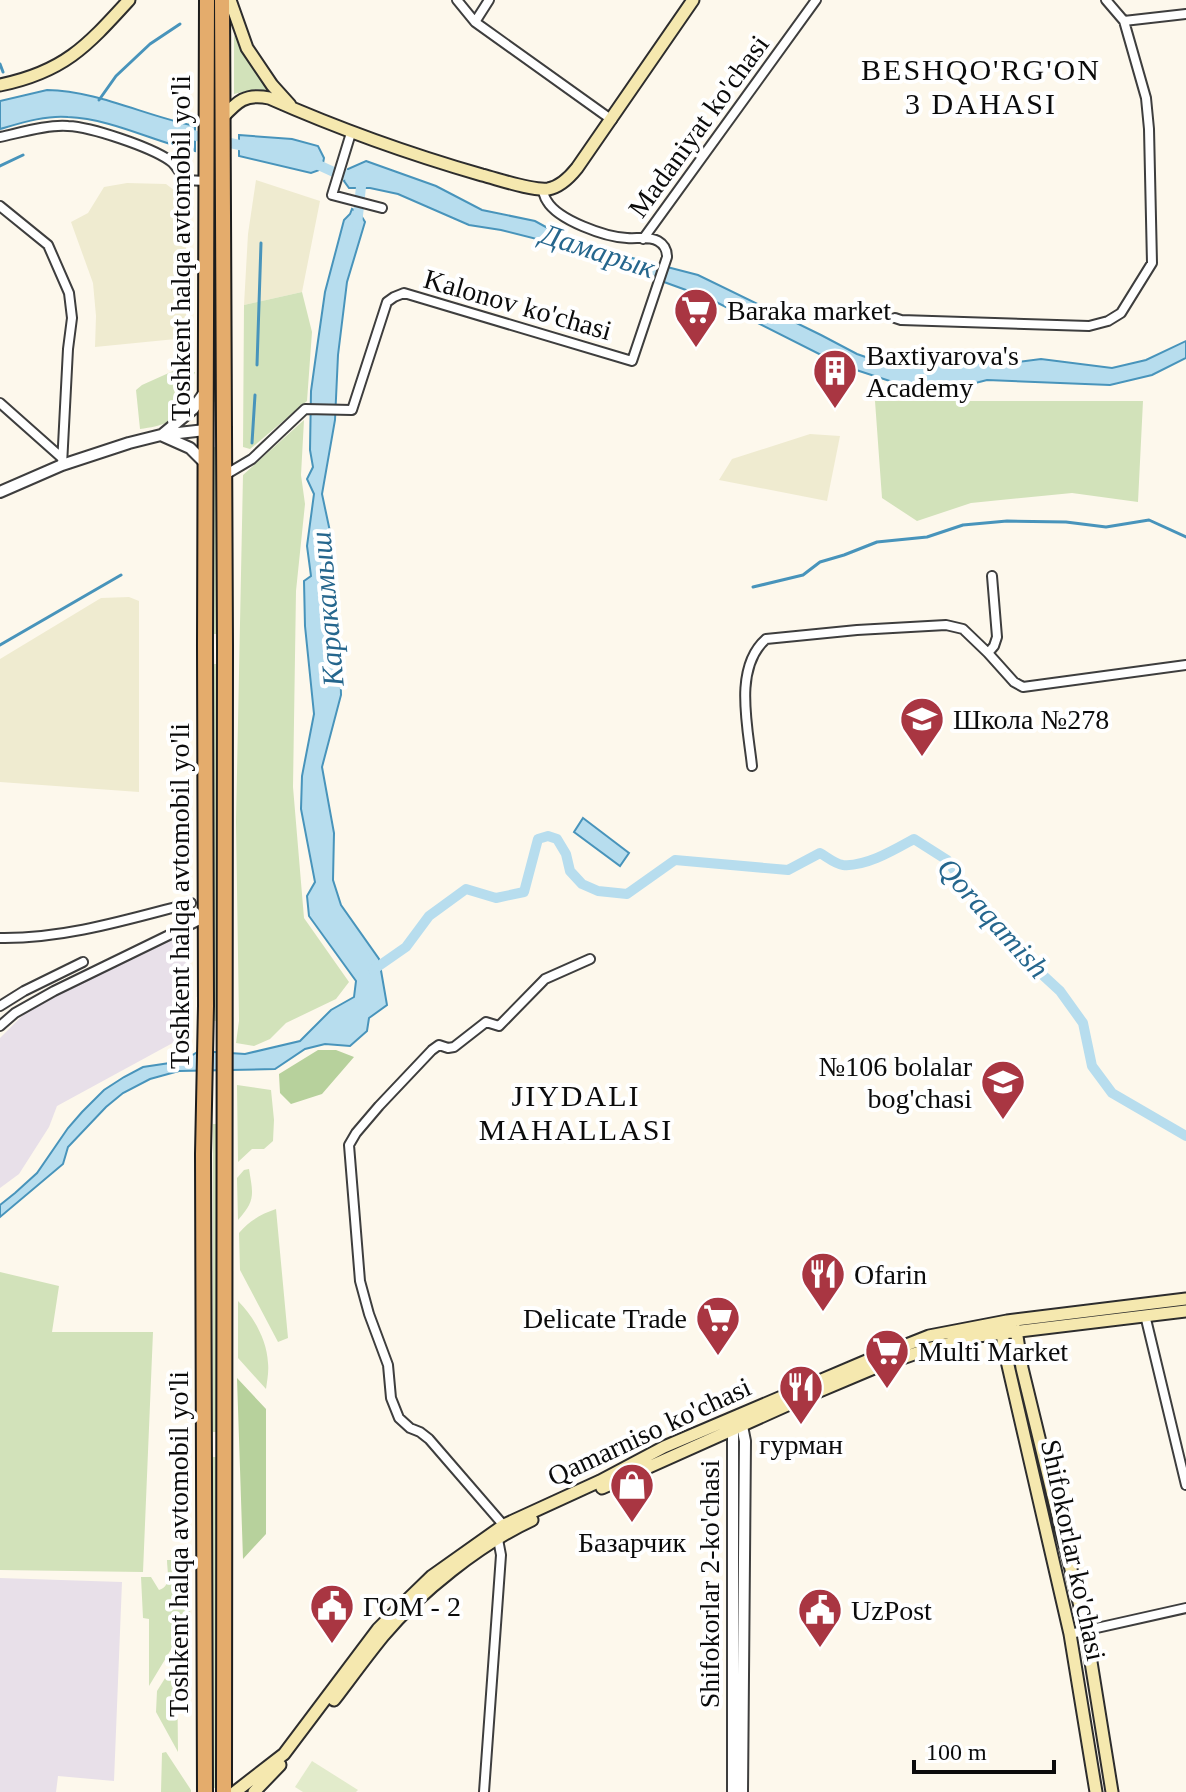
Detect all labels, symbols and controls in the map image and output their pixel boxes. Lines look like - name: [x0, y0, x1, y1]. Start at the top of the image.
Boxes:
- street label: Madaniyat ko'chasi: [622, 29, 775, 223]
- district label: BESHQO'RG'ON 3 DAHASI: [861, 53, 1101, 120]
- street label: Toshkent halqa avtomobil yo'li: [165, 75, 196, 421]
- water label: Дамарык: [534, 216, 660, 285]
- street label: Kalonov ko'chasi: [420, 263, 616, 346]
- supermarket icon: Baraka market: [672, 286, 720, 349]
- place label: Baraka market: [727, 295, 891, 326]
- place label: Baxtiyarova's Academy: [866, 340, 1019, 403]
- building icon: Baxtiyarova's Academy: [811, 347, 859, 410]
- water label: Каракамыш: [303, 530, 350, 689]
- school or university icon: Школа №278: [898, 695, 946, 758]
- place label: Школа №278: [953, 704, 1109, 735]
- street label: Toshkent halqa avtomobil yo'li: [164, 723, 195, 1069]
- water label: Qoraqamish: [931, 851, 1056, 984]
- place label: №106 bolalar bog'chasi: [819, 1051, 973, 1114]
- school or university icon: №106 bolalar bog'chasi: [979, 1058, 1027, 1121]
- district label: JIYDALI MAHALLASI: [479, 1079, 673, 1146]
- restaurant icon: Ofarin: [799, 1250, 847, 1313]
- place label: Ofarin: [854, 1259, 927, 1290]
- supermarket icon: Delicate Trade: [694, 1294, 742, 1357]
- place label: Delicate Trade: [523, 1303, 687, 1334]
- supermarket icon: Multi Market: [863, 1327, 911, 1390]
- place label: Multi Market: [918, 1336, 1068, 1367]
- restaurant icon: гурман: [777, 1363, 825, 1426]
- street label: Toshkent halqa avtomobil yo'li: [163, 1371, 194, 1717]
- street label: Qamarniso ko'chasi: [543, 1371, 756, 1492]
- place label: гурман: [759, 1429, 843, 1460]
- street label: Shifokorlar ko'chasi: [1035, 1437, 1112, 1664]
- street label: Shifokorlar 2-ko'chasi: [694, 1460, 725, 1708]
- shop icon: Базарчик: [608, 1461, 656, 1524]
- place label: Базарчик: [578, 1527, 686, 1558]
- public building icon: ГОМ - 2: [308, 1582, 356, 1645]
- public building icon: UzPost: [796, 1586, 844, 1649]
- place label: ГОМ - 2: [363, 1591, 461, 1622]
- place label: UzPost: [851, 1595, 932, 1626]
- scale bar: [914, 1724, 1054, 1774]
- text: 100 m: [926, 1739, 987, 1765]

